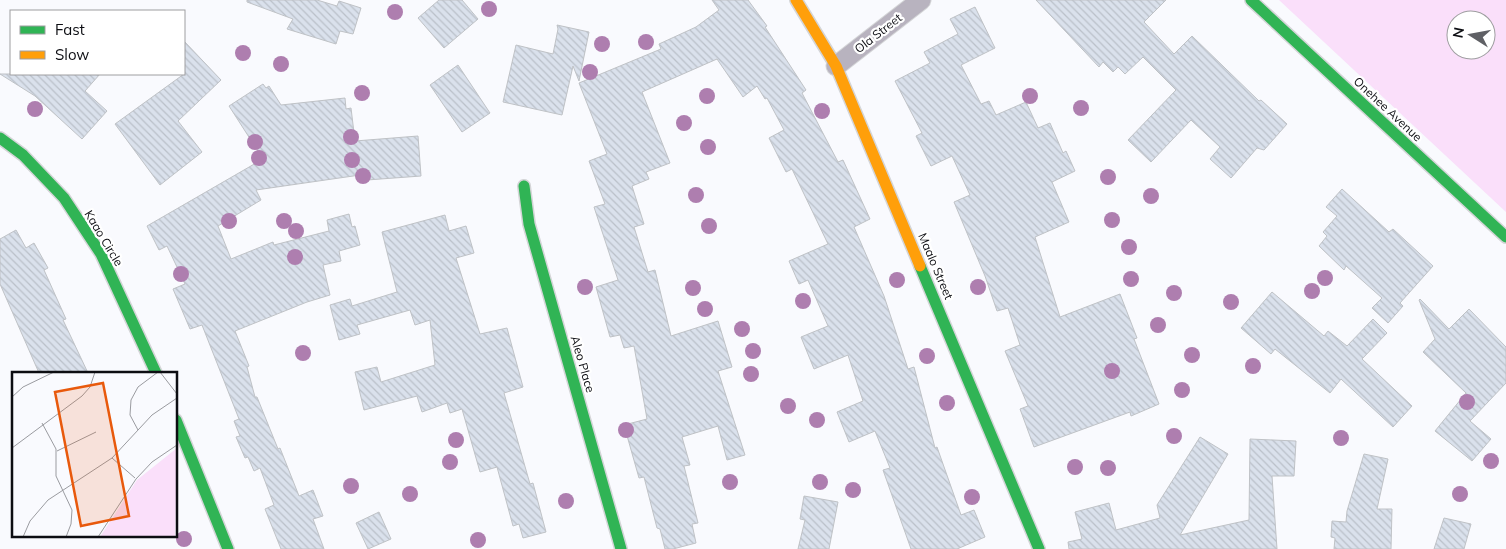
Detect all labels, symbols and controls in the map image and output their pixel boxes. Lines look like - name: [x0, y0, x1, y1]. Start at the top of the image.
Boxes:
- legend: [10, 10, 185, 75]
- street label: Ola Street: [851, 10, 905, 56]
- north arrow: [1446, 10, 1496, 60]
- text: Fast: [55, 20, 85, 39]
- text: N: [1448, 26, 1468, 39]
- text: Slow: [55, 45, 89, 64]
- street label: Onehee Avenue: [1351, 74, 1425, 144]
- street label: Kaao Circle: [81, 207, 127, 269]
- street label: Maalo Street: [915, 231, 957, 301]
- street label: Aleo Place: [568, 334, 598, 394]
- inset map: [12, 372, 178, 536]

